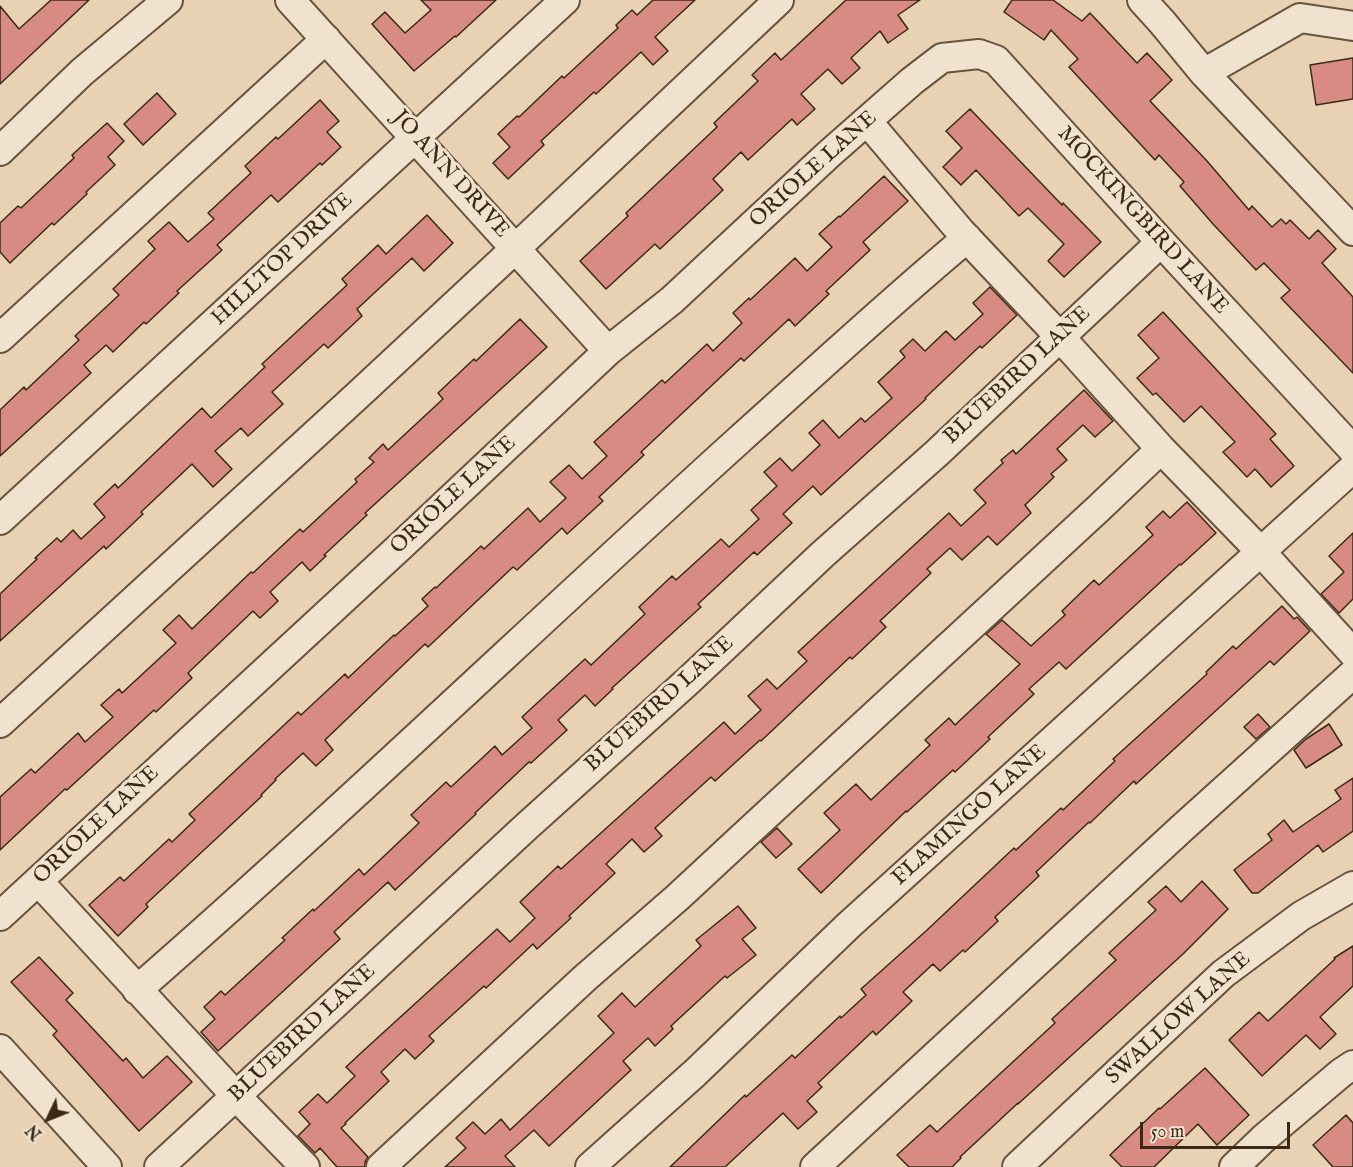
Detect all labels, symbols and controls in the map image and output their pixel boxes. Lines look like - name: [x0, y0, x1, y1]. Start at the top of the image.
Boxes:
- street label: JO ANN DRIVE: [386, 106, 514, 244]
- street label: ORIOLE LANE: [745, 106, 883, 234]
- street label: MOCKINGBIRD LANE: [1051, 122, 1233, 320]
- street label: HILLTOP DRIVE: [207, 188, 359, 332]
- street label: BLUEBIRD LANE: [939, 301, 1097, 451]
- street label: ORIOLE LANE: [386, 431, 522, 561]
- street label: BLUEBIRD LANE: [580, 631, 740, 779]
- street label: FLAMINGO LANE: [887, 740, 1053, 892]
- street label: ORIOLE LANE: [29, 761, 165, 891]
- street label: SWALLOW LANE: [1101, 947, 1257, 1091]
- street label: BLUEBIRD LANE: [224, 959, 382, 1109]
- north arrow: [18, 1089, 78, 1149]
- scale bar: [1143, 1110, 1293, 1148]
- text: N: [23, 1119, 47, 1143]
- text: 50 m: [1151, 1121, 1184, 1144]

